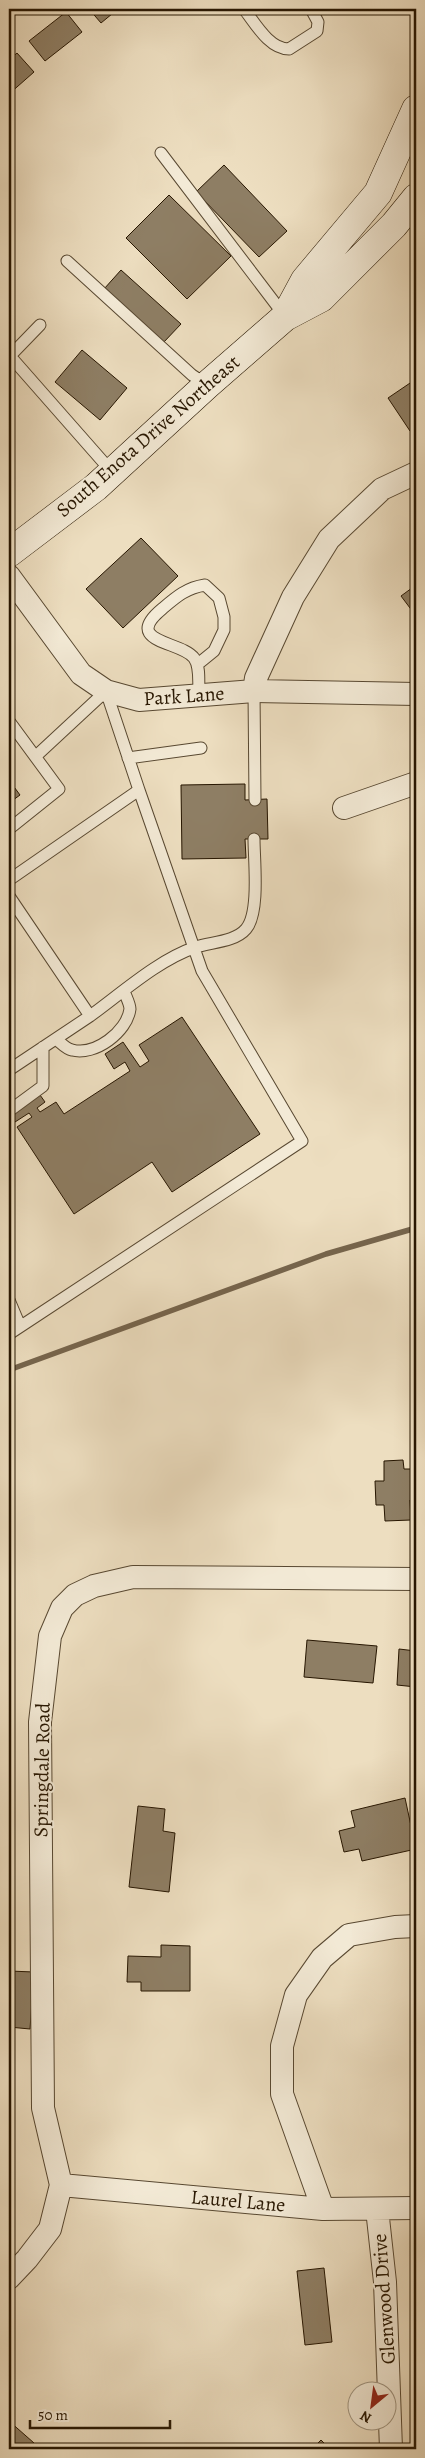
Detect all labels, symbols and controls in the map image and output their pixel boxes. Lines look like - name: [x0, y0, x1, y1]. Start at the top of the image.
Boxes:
- street label: South Enota Drive Northeast: [51, 348, 246, 523]
- street label: Park Lane: [143, 680, 225, 712]
- street label: Springdale Road: [27, 1702, 57, 1838]
- street label: Laurel Lane: [190, 2183, 286, 2219]
- street label: Glenwood Drive: [366, 2233, 402, 2365]
- north arrow: [348, 2380, 398, 2430]
- scale bar: [30, 2398, 170, 2430]
- text: 50 m: [38, 2405, 68, 2425]
- text: N: [357, 2406, 375, 2428]

